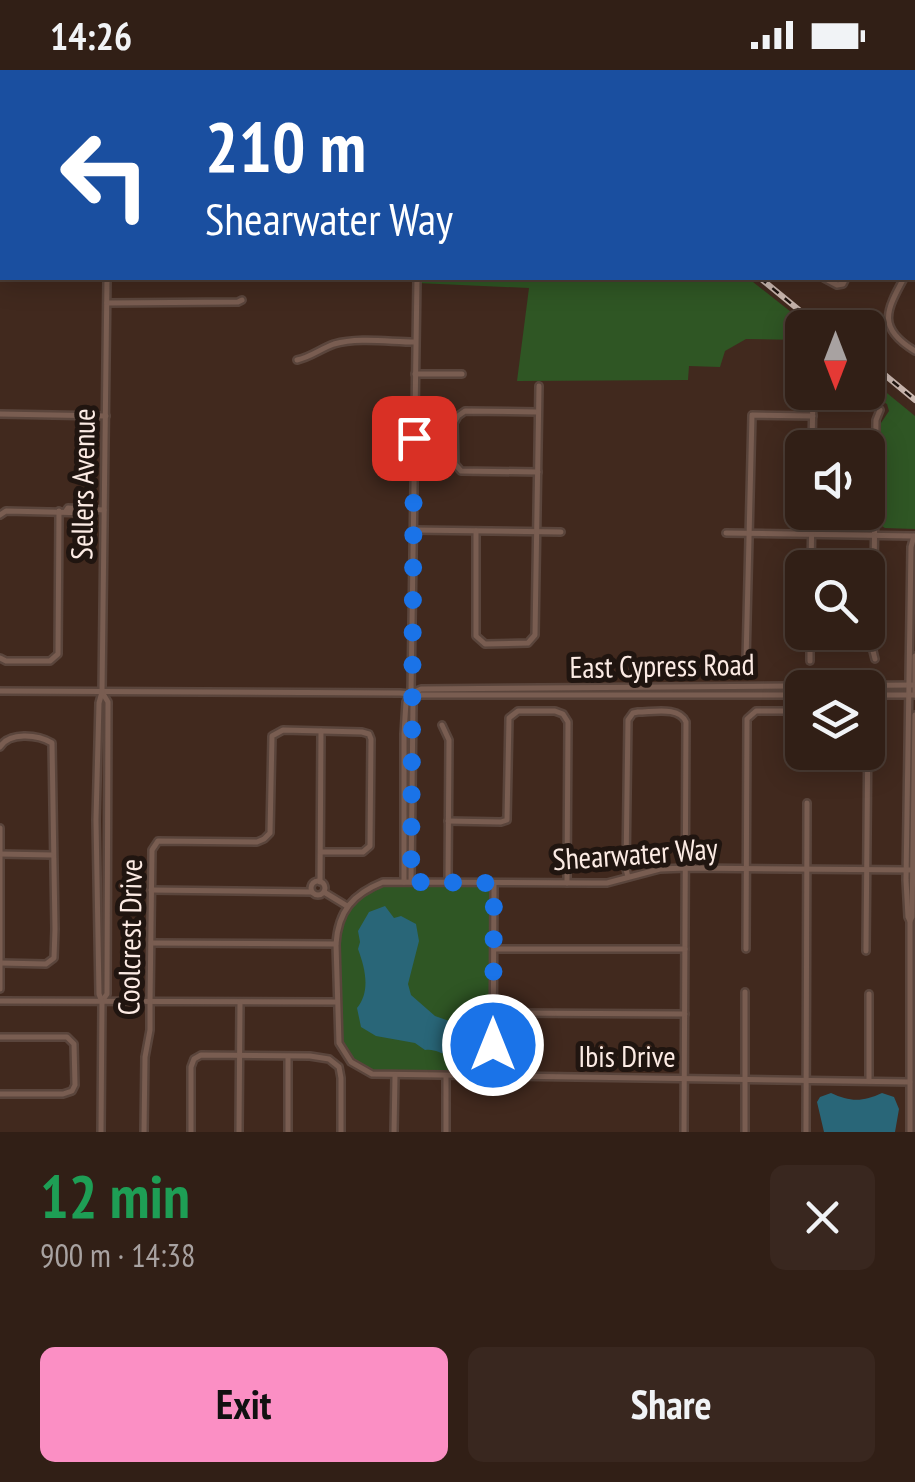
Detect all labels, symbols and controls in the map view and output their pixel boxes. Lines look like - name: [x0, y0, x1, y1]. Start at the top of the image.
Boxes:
- text: 14:26: [50, 11, 132, 60]
- text: 210 m: [205, 101, 366, 191]
- icon: left: [40, 110, 170, 240]
- text: Shearwater Way: [205, 189, 453, 247]
- north arrow: [785, 310, 885, 410]
- map controls: [785, 310, 885, 770]
- pin: [372, 396, 457, 481]
- street label: Sellers Avenue: [61, 408, 103, 560]
- icon: arrive: [387, 411, 442, 466]
- button: sound: [785, 430, 885, 530]
- button: search: [785, 550, 885, 650]
- street label: East Cypress Road: [569, 644, 755, 686]
- button: layers: [785, 670, 885, 770]
- street label: Shearwater Way: [551, 828, 720, 878]
- street label: Coolcrest Drive: [108, 858, 150, 1016]
- position arrow: [441, 993, 545, 1097]
- street label: Ibis Drive: [578, 1036, 676, 1075]
- text: 12 min: [40, 1157, 190, 1235]
- button: close: [770, 1165, 875, 1270]
- text: 900 m · 14:38: [40, 1234, 195, 1276]
- button: Exit: [40, 1347, 448, 1462]
- button: Share: [468, 1347, 875, 1462]

